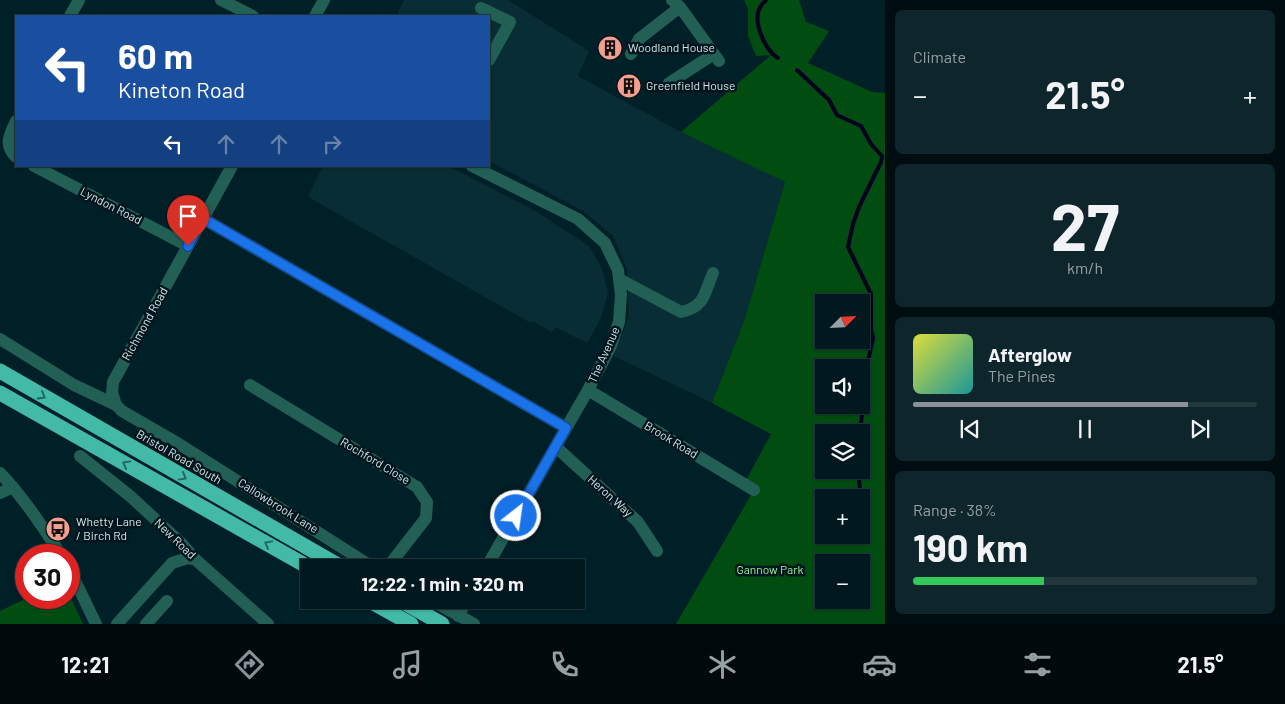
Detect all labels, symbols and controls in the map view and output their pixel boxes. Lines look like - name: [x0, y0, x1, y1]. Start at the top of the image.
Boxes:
- text: 60 m: [118, 34, 193, 76]
- icon: left: [35, 35, 100, 100]
- building icon: Woodland House: [597, 35, 623, 61]
- place label: Woodland House: [628, 40, 715, 54]
- text: Climate: [913, 47, 966, 66]
- text: 21.5°: [1045, 71, 1125, 117]
- building icon: Greenfield House: [616, 73, 642, 99]
- text: Kineton Road: [118, 76, 245, 102]
- place label: Greenfield House: [646, 78, 735, 92]
- text: −: [913, 78, 927, 112]
- text: +: [1243, 78, 1257, 112]
- icon: left: [159, 130, 187, 158]
- icon: ahead: [212, 130, 240, 158]
- icon: ahead: [265, 130, 293, 158]
- icon: right: [318, 130, 346, 158]
- street label: Lyndon Road: [78, 184, 145, 227]
- text: 27: [1051, 186, 1119, 264]
- pin: [167, 195, 209, 246]
- icon: arrive: [174, 202, 202, 230]
- text: km/h: [1067, 258, 1103, 277]
- street label: Richmond Road: [118, 285, 170, 362]
- north arrow: [815, 294, 870, 349]
- map controls: [815, 294, 870, 609]
- street label: The Avenue: [584, 324, 622, 385]
- text: Afterglow: [988, 343, 1072, 366]
- button: sound: [815, 359, 870, 414]
- text: The Pines: [988, 366, 1056, 385]
- one-way arrow: [37, 390, 46, 400]
- icon: previous: [956, 415, 984, 443]
- icon: pause: [1071, 415, 1099, 443]
- icon: next: [1186, 415, 1214, 443]
- street label: Brook Road: [642, 418, 701, 461]
- button: layers: [815, 424, 870, 479]
- street label: Bristol Road South: [134, 426, 225, 486]
- street label: Rochford Close: [338, 434, 413, 486]
- one-way arrow: [122, 460, 131, 470]
- one-way arrow: [178, 471, 187, 481]
- street label: Heron Way: [585, 471, 636, 519]
- street label: Callowbrook Lane: [236, 475, 321, 535]
- position arrow: [489, 489, 541, 541]
- button: +: [815, 489, 870, 544]
- text: Range · 38%: [913, 500, 997, 519]
- place label: Whetty Lane / Birch Rd: [76, 514, 142, 542]
- street label: New Road: [152, 515, 199, 561]
- bus stop icon: Whetty Lane / Birch Rd: [45, 516, 71, 542]
- text: 190 km: [913, 524, 1028, 570]
- one-way arrow: [264, 540, 273, 550]
- speed limit sign: 30: [15, 544, 80, 609]
- button: −: [815, 554, 870, 609]
- park label: Gannow Park: [736, 562, 804, 576]
- text: 12:22 · 1 min · 320 m: [361, 572, 524, 595]
- icon: directions: [232, 647, 267, 682]
- icon: music: [390, 647, 425, 682]
- icon: phone: [547, 647, 582, 682]
- icon: climate: [705, 647, 740, 682]
- icon: car: [862, 647, 897, 682]
- icon: filters: [1020, 647, 1055, 682]
- text: 12:21: [61, 651, 109, 677]
- text: 21.5°: [1178, 651, 1224, 677]

